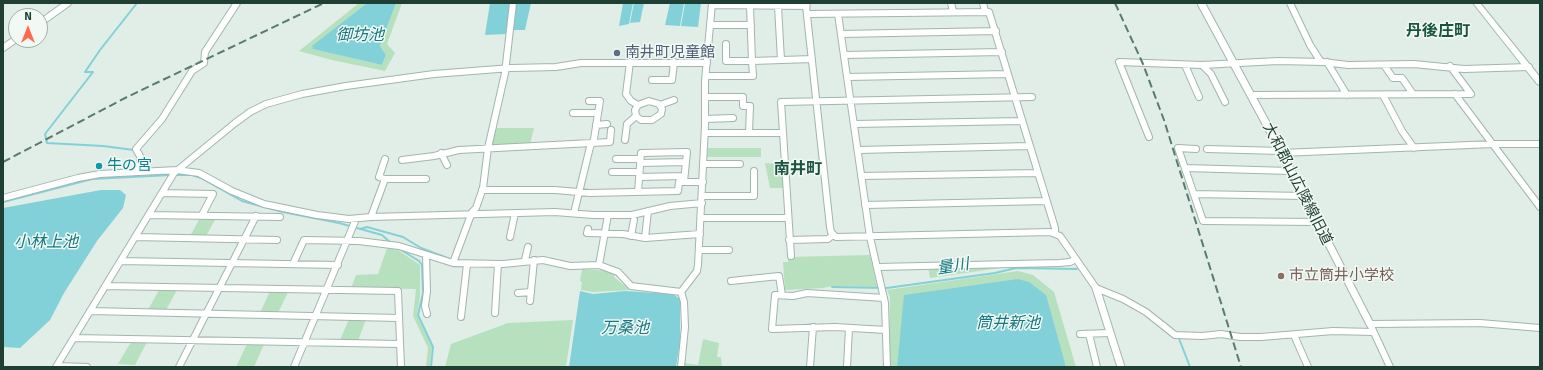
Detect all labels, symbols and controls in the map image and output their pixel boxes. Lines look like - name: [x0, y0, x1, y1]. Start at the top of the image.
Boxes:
- north arrow: [8, 8, 48, 48]
- text: N: [24, 10, 32, 23]
- district label: 丹後庄町: [1406, 22, 1470, 42]
- water label: 御坊池: [336, 26, 384, 46]
- place label: 南井町児童館: [625, 44, 715, 62]
- marker: 南井町児童館: [612, 48, 622, 58]
- street label: 大和郡山広陵線旧道: [1258, 120, 1336, 248]
- place label: 牛の宮: [107, 157, 152, 175]
- district label: 南井町: [774, 160, 822, 180]
- marker: 牛の宮: [94, 161, 104, 171]
- water label: 小林上池: [14, 233, 78, 253]
- water label: 量川: [936, 255, 970, 279]
- place label: 市立筒井小学校: [1289, 267, 1394, 285]
- marker: 市立筒井小学校: [1276, 271, 1286, 281]
- water label: 筒井新池: [976, 314, 1040, 334]
- water label: 万桑池: [601, 319, 649, 339]

